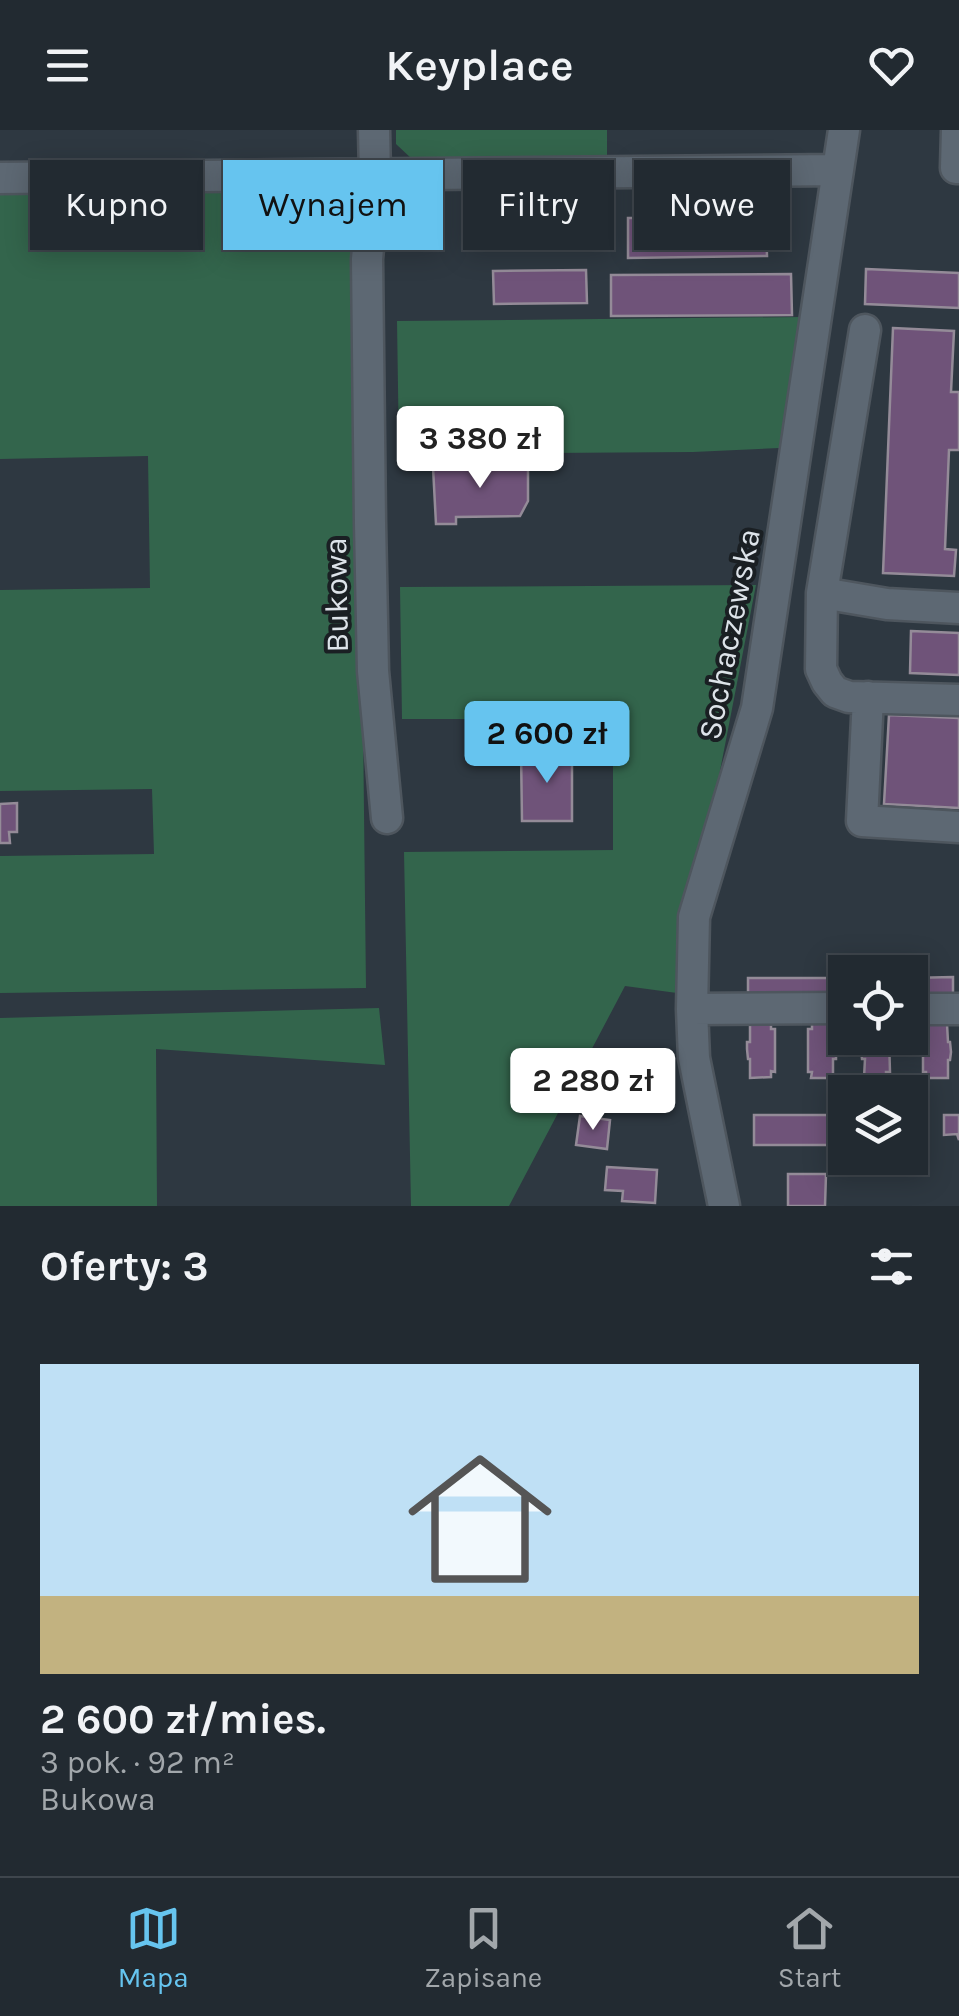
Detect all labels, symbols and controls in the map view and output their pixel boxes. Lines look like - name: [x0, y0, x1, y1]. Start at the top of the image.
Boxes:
- icon: menu: [40, 38, 95, 93]
- icon: heart: [864, 38, 919, 93]
- text: Keyplace: [385, 39, 574, 91]
- chip: Kupno: [30, 160, 203, 250]
- chip: Wynajem: [223, 160, 443, 250]
- chip: Filtry: [463, 160, 614, 250]
- chip: Nowe: [634, 160, 790, 250]
- pin: 3 380 zł: [377, 406, 583, 491]
- text: 3 380 zł: [419, 420, 541, 457]
- street label: Sochaczewska: [691, 526, 768, 743]
- street label: Bukowa: [317, 537, 356, 653]
- pin: 2 600 zł: [444, 701, 650, 786]
- text: 2 600 zł: [486, 715, 608, 752]
- map controls: [828, 955, 928, 1175]
- button: locate: [828, 955, 928, 1055]
- pin: 2 280 zł: [490, 1048, 696, 1133]
- text: 2 280 zł: [532, 1062, 654, 1099]
- button: layers: [828, 1075, 928, 1175]
- icon: filters: [864, 1239, 919, 1294]
- text: Oferty: 3: [40, 1241, 209, 1291]
- icon: home: [390, 1429, 570, 1609]
- text: 2 600 zł/mies.: [40, 1694, 326, 1744]
- text: 3 pok. · 92 m²: [40, 1744, 235, 1781]
- text: Bukowa: [40, 1781, 156, 1818]
- tab: Mapa: [118, 1901, 189, 1994]
- tab: Zapisane: [424, 1901, 542, 1994]
- tab: Start: [778, 1901, 841, 1994]

